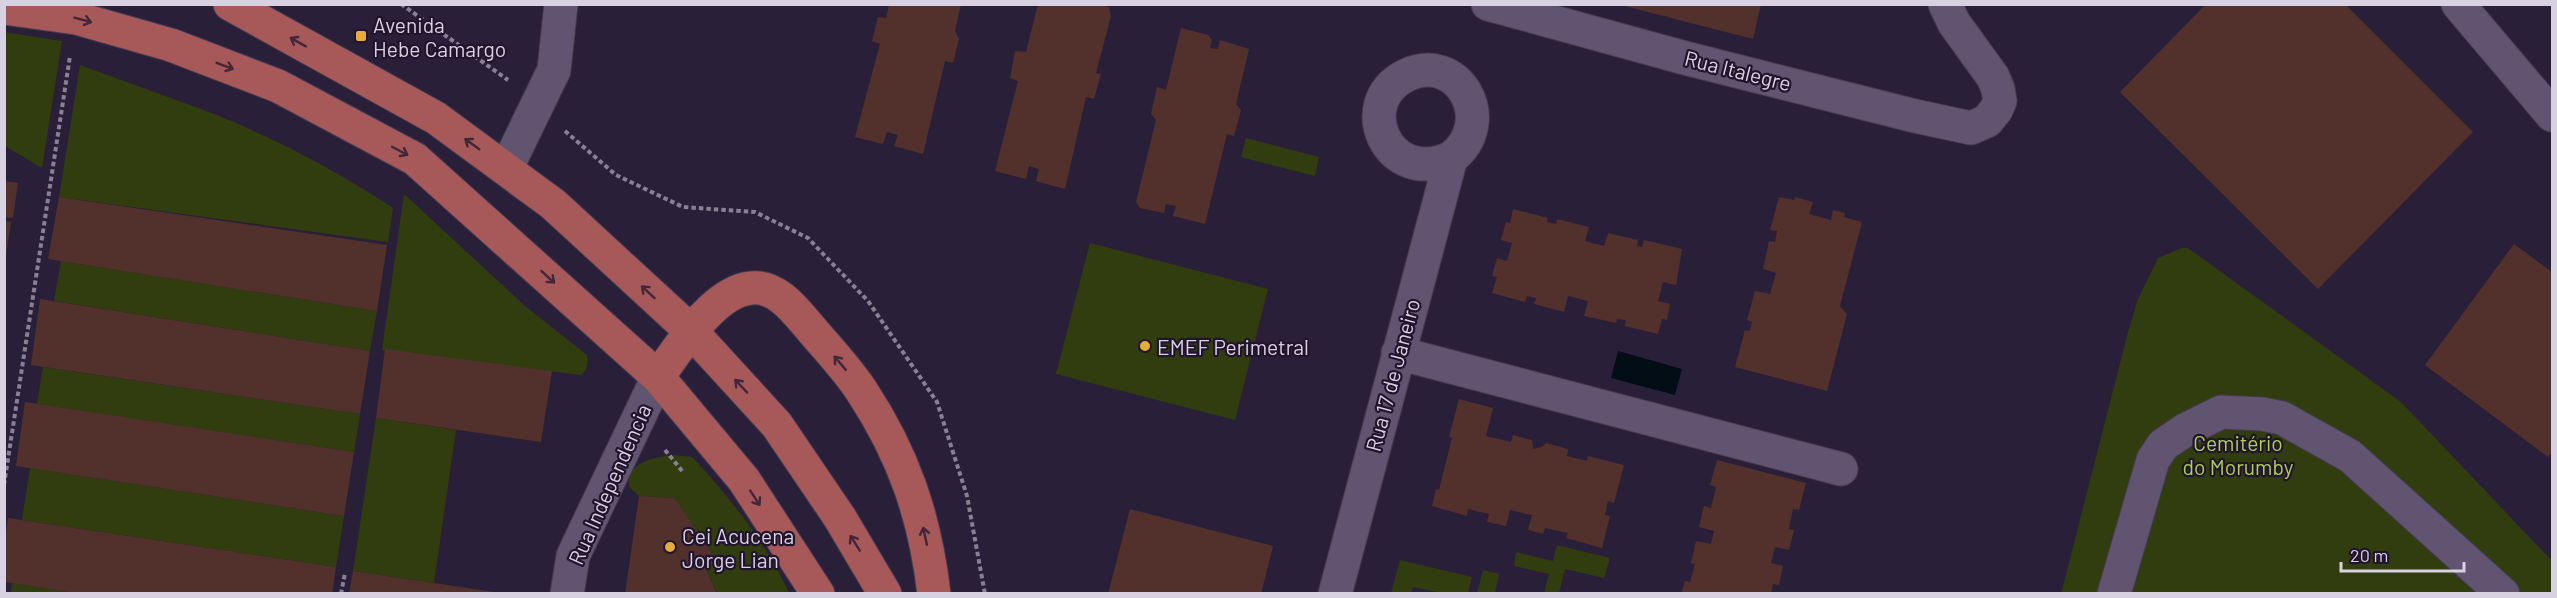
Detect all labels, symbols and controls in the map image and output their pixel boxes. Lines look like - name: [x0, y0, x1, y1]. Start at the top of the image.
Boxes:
- place label: Avenida Hebe Camargo: [373, 12, 506, 61]
- one-way arrow: [73, 15, 92, 27]
- marker: Avenida Hebe Camargo: [354, 29, 368, 43]
- one-way arrow: [290, 36, 308, 47]
- street label: Rua Italegre: [1682, 45, 1794, 95]
- one-way arrow: [215, 61, 234, 72]
- one-way arrow: [464, 138, 480, 150]
- one-way arrow: [391, 145, 408, 157]
- one-way arrow: [540, 270, 555, 284]
- one-way arrow: [640, 285, 655, 299]
- street label: Rua 17 de Janeiro: [1360, 296, 1424, 454]
- place label: EMEF Perimetral: [1157, 334, 1309, 359]
- marker: EMEF Perimetral: [1138, 339, 1152, 353]
- one-way arrow: [833, 355, 846, 371]
- one-way arrow: [734, 378, 748, 393]
- street label: Rua Independencia: [562, 400, 656, 568]
- park label: Cemitério do Morumby: [2183, 430, 2294, 479]
- one-way arrow: [749, 489, 761, 505]
- place label: Cei Acucena Jorge Lian: [682, 523, 794, 572]
- one-way arrow: [919, 526, 931, 545]
- one-way arrow: [849, 535, 861, 552]
- scale bar: [2341, 535, 2464, 573]
- marker: Cei Acucena Jorge Lian: [663, 540, 677, 554]
- text: 20 m: [2350, 544, 2388, 566]

